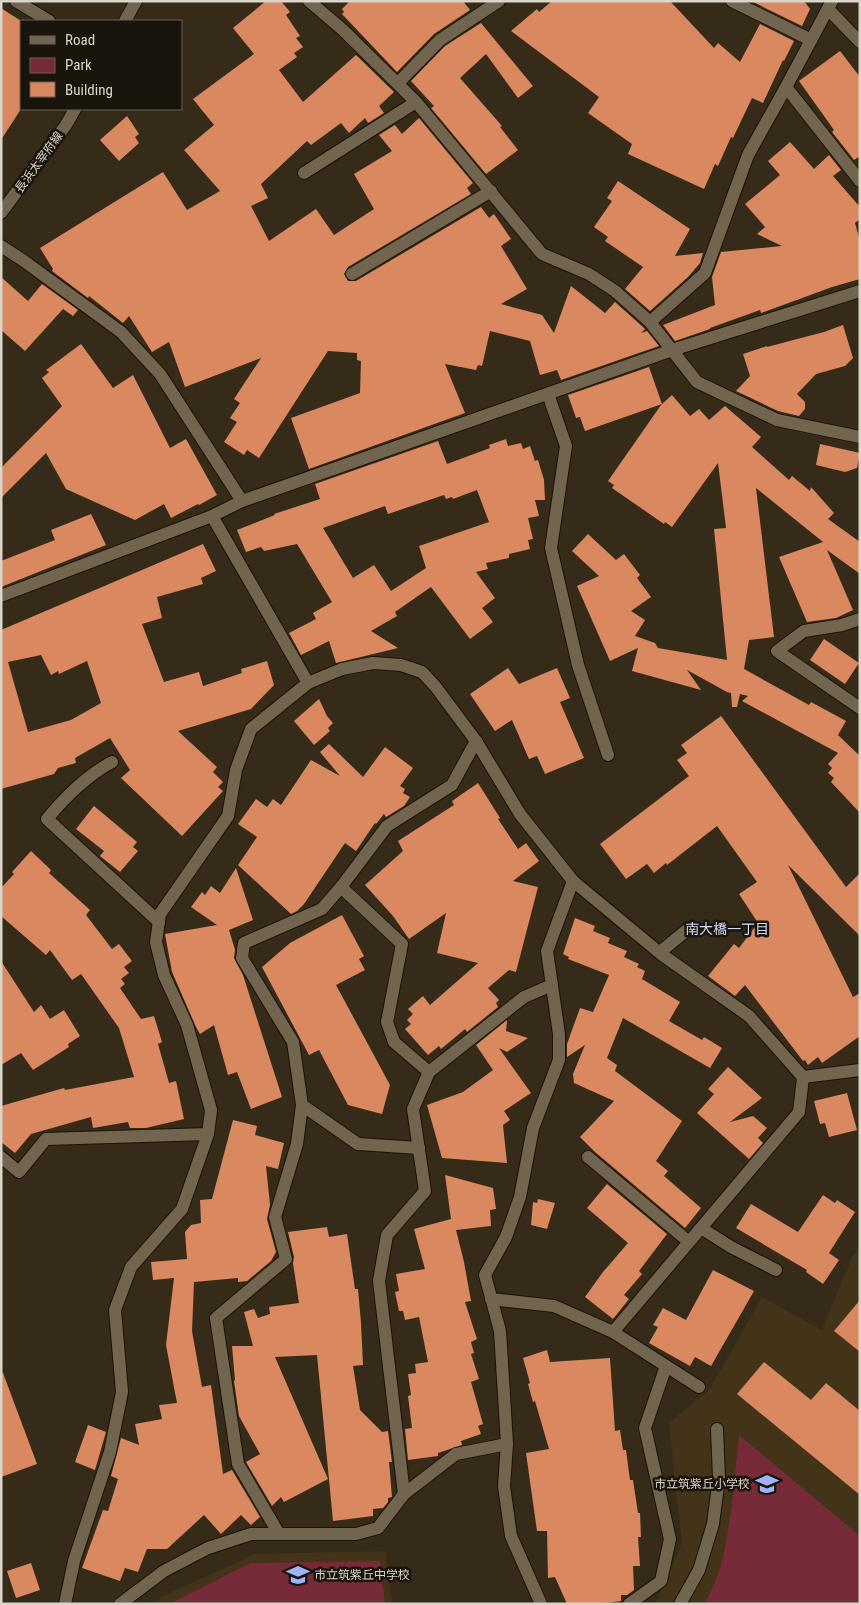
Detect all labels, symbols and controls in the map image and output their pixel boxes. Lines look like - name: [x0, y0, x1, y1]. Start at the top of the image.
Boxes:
- legend: [20, 20, 182, 110]
- text: Road: [65, 31, 95, 49]
- text: Park: [65, 56, 92, 74]
- text: Building: [65, 81, 113, 99]
- street label: 長浜太宰府線: [12, 129, 66, 195]
- district label: 南大橋一丁目: [685, 921, 769, 937]
- school or university icon: 市立筑紫丘小学校: [754, 1471, 780, 1497]
- place label: 市立筑紫丘小学校: [654, 1477, 750, 1491]
- school or university icon: 市立筑紫丘中学校: [285, 1562, 311, 1588]
- place label: 市立筑紫丘中学校: [314, 1568, 410, 1582]

